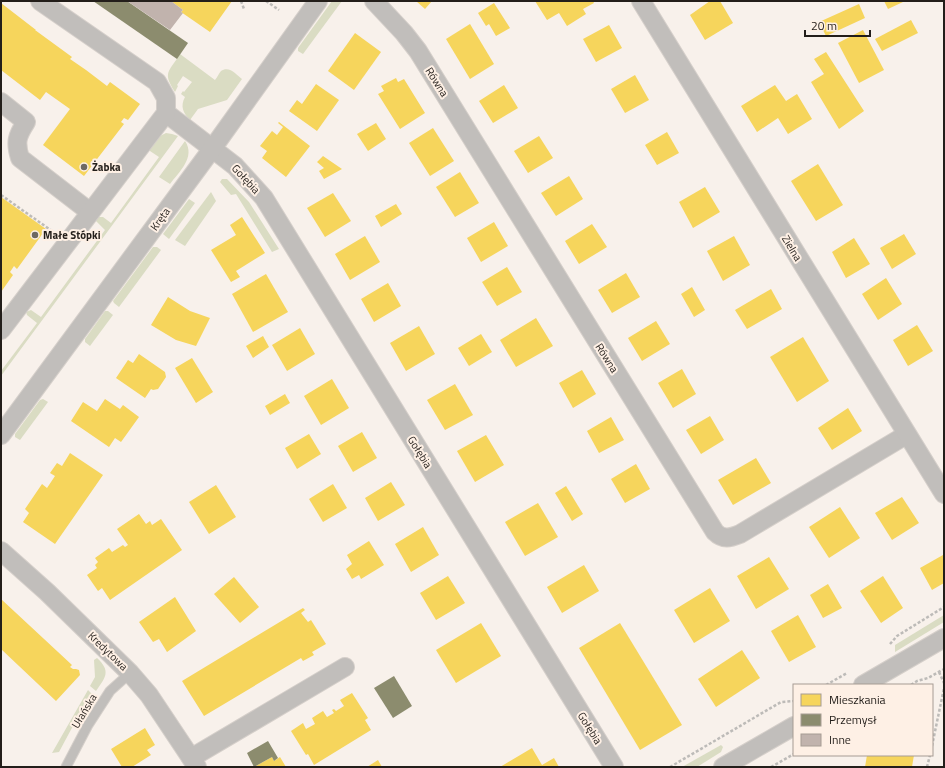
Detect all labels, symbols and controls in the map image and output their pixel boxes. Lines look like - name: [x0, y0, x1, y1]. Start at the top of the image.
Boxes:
- scale bar: [805, 12, 870, 38]
- text: 20 m: [811, 16, 837, 35]
- street label: Równa: [422, 64, 453, 100]
- place label: Żabka: [92, 159, 121, 175]
- street label: Gołębia: [228, 161, 264, 198]
- marker: Żabka: [79, 162, 89, 172]
- street label: Kręta: [146, 204, 174, 234]
- place label: Małe Stópki: [43, 227, 101, 243]
- marker: Małe Stópki: [30, 230, 40, 240]
- street label: Zielna: [778, 232, 806, 264]
- street label: Równa: [592, 340, 623, 376]
- street label: Gołębia: [404, 433, 436, 472]
- street label: Kredytowa: [84, 628, 132, 674]
- legend: [793, 684, 933, 756]
- street label: Ułańska: [67, 690, 101, 731]
- text: Mieszkania: [829, 690, 886, 709]
- street label: Gołębia: [574, 709, 606, 748]
- text: Przemysł: [829, 710, 877, 729]
- text: Inne: [829, 730, 851, 749]

